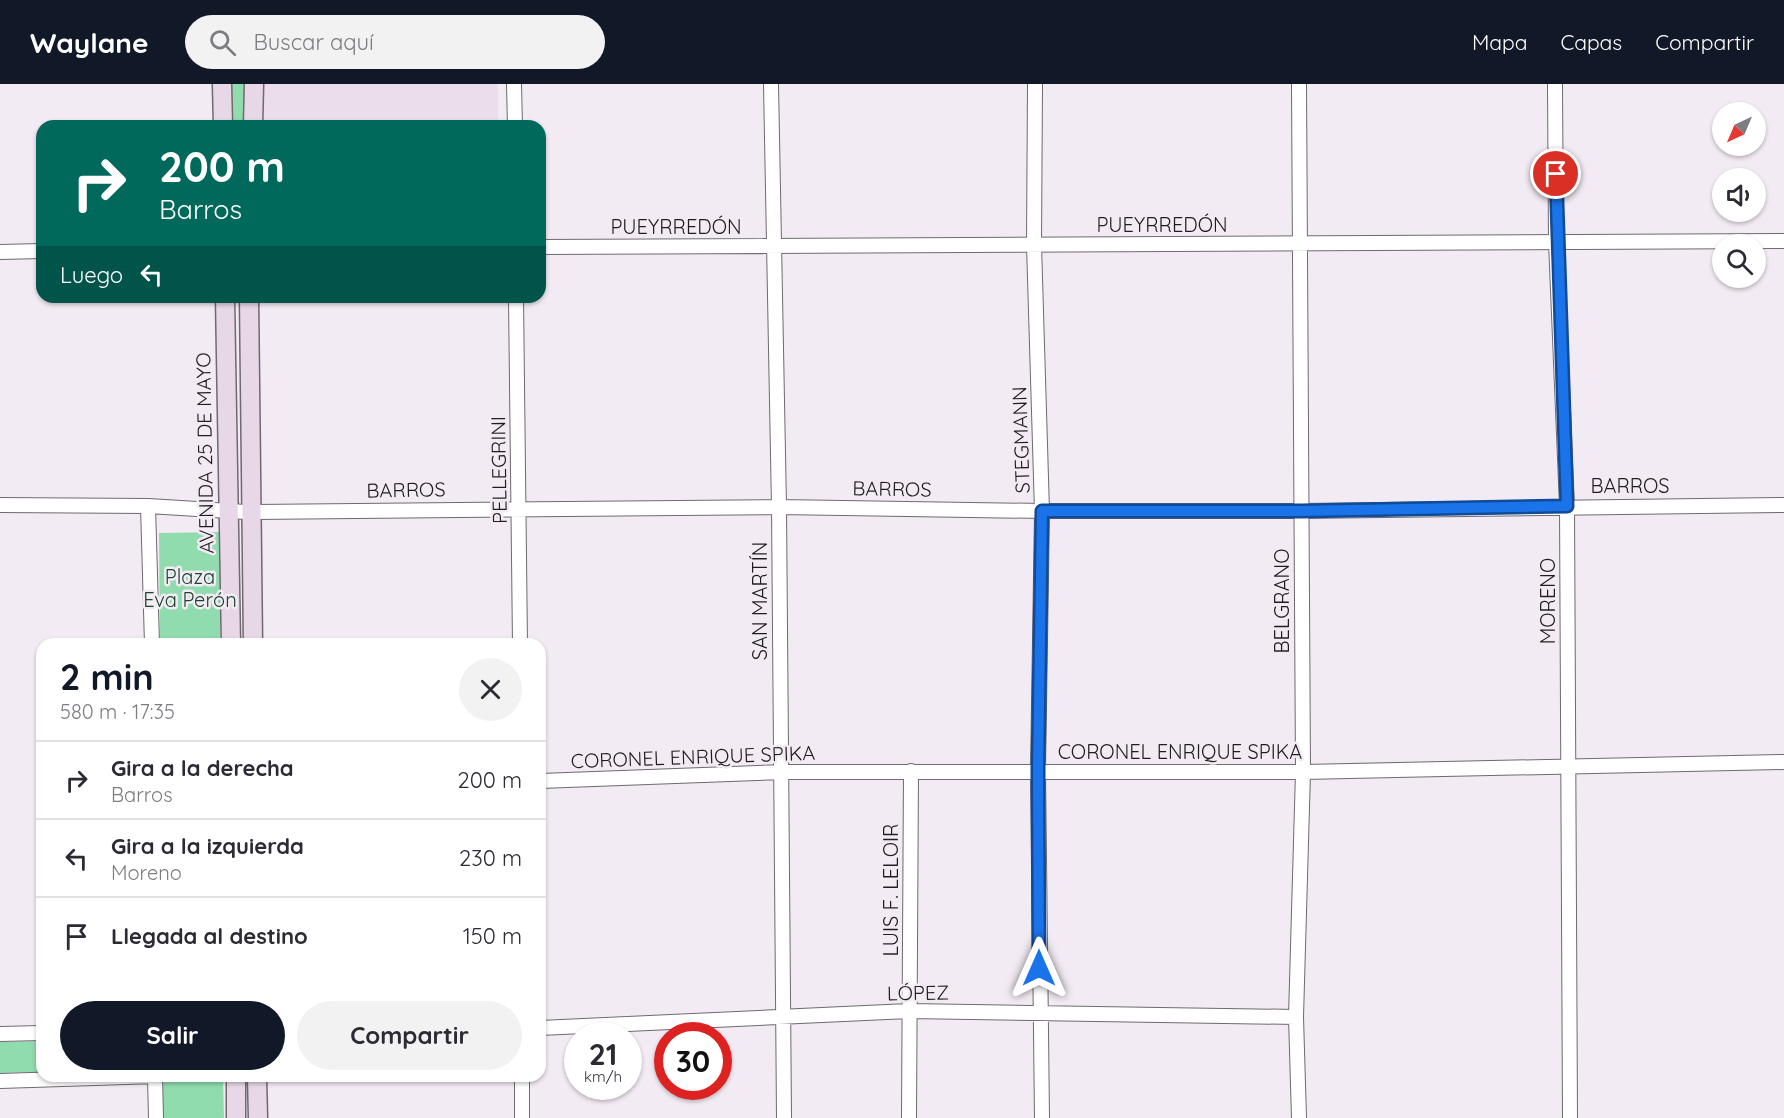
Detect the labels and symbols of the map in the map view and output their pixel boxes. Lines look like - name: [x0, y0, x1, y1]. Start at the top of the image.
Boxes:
- north arrow: [1712, 102, 1766, 156]
- pin: [1530, 148, 1581, 199]
- street label: PUEYRREDÓN: [1096, 212, 1228, 237]
- street label: PUEYRREDÓN: [610, 214, 742, 239]
- street label: AVENIDA 25 DE MAYO: [190, 352, 219, 554]
- street label: STEGMANN: [1006, 386, 1035, 494]
- street label: PELLEGRINI: [485, 416, 512, 524]
- street label: BARROS: [1590, 473, 1670, 498]
- street label: BARROS: [852, 475, 932, 502]
- street label: BARROS: [366, 476, 446, 503]
- street label: SAN MARTÍN: [747, 542, 772, 660]
- street label: BELGRANO: [1269, 549, 1294, 653]
- street label: MORENO: [1535, 558, 1560, 644]
- park label: Plaza Eva Perón: [143, 564, 237, 612]
- street label: CORONEL ENRIQUE SPIKA: [1058, 739, 1302, 764]
- street label: CORONEL ENRIQUE SPIKA: [570, 740, 816, 773]
- street label: LUIS F. LELOIR: [878, 824, 903, 956]
- position arrow: [1007, 936, 1071, 1000]
- street label: LÓPEZ: [887, 979, 949, 1006]
- speed limit sign: 30: [654, 1022, 732, 1100]

